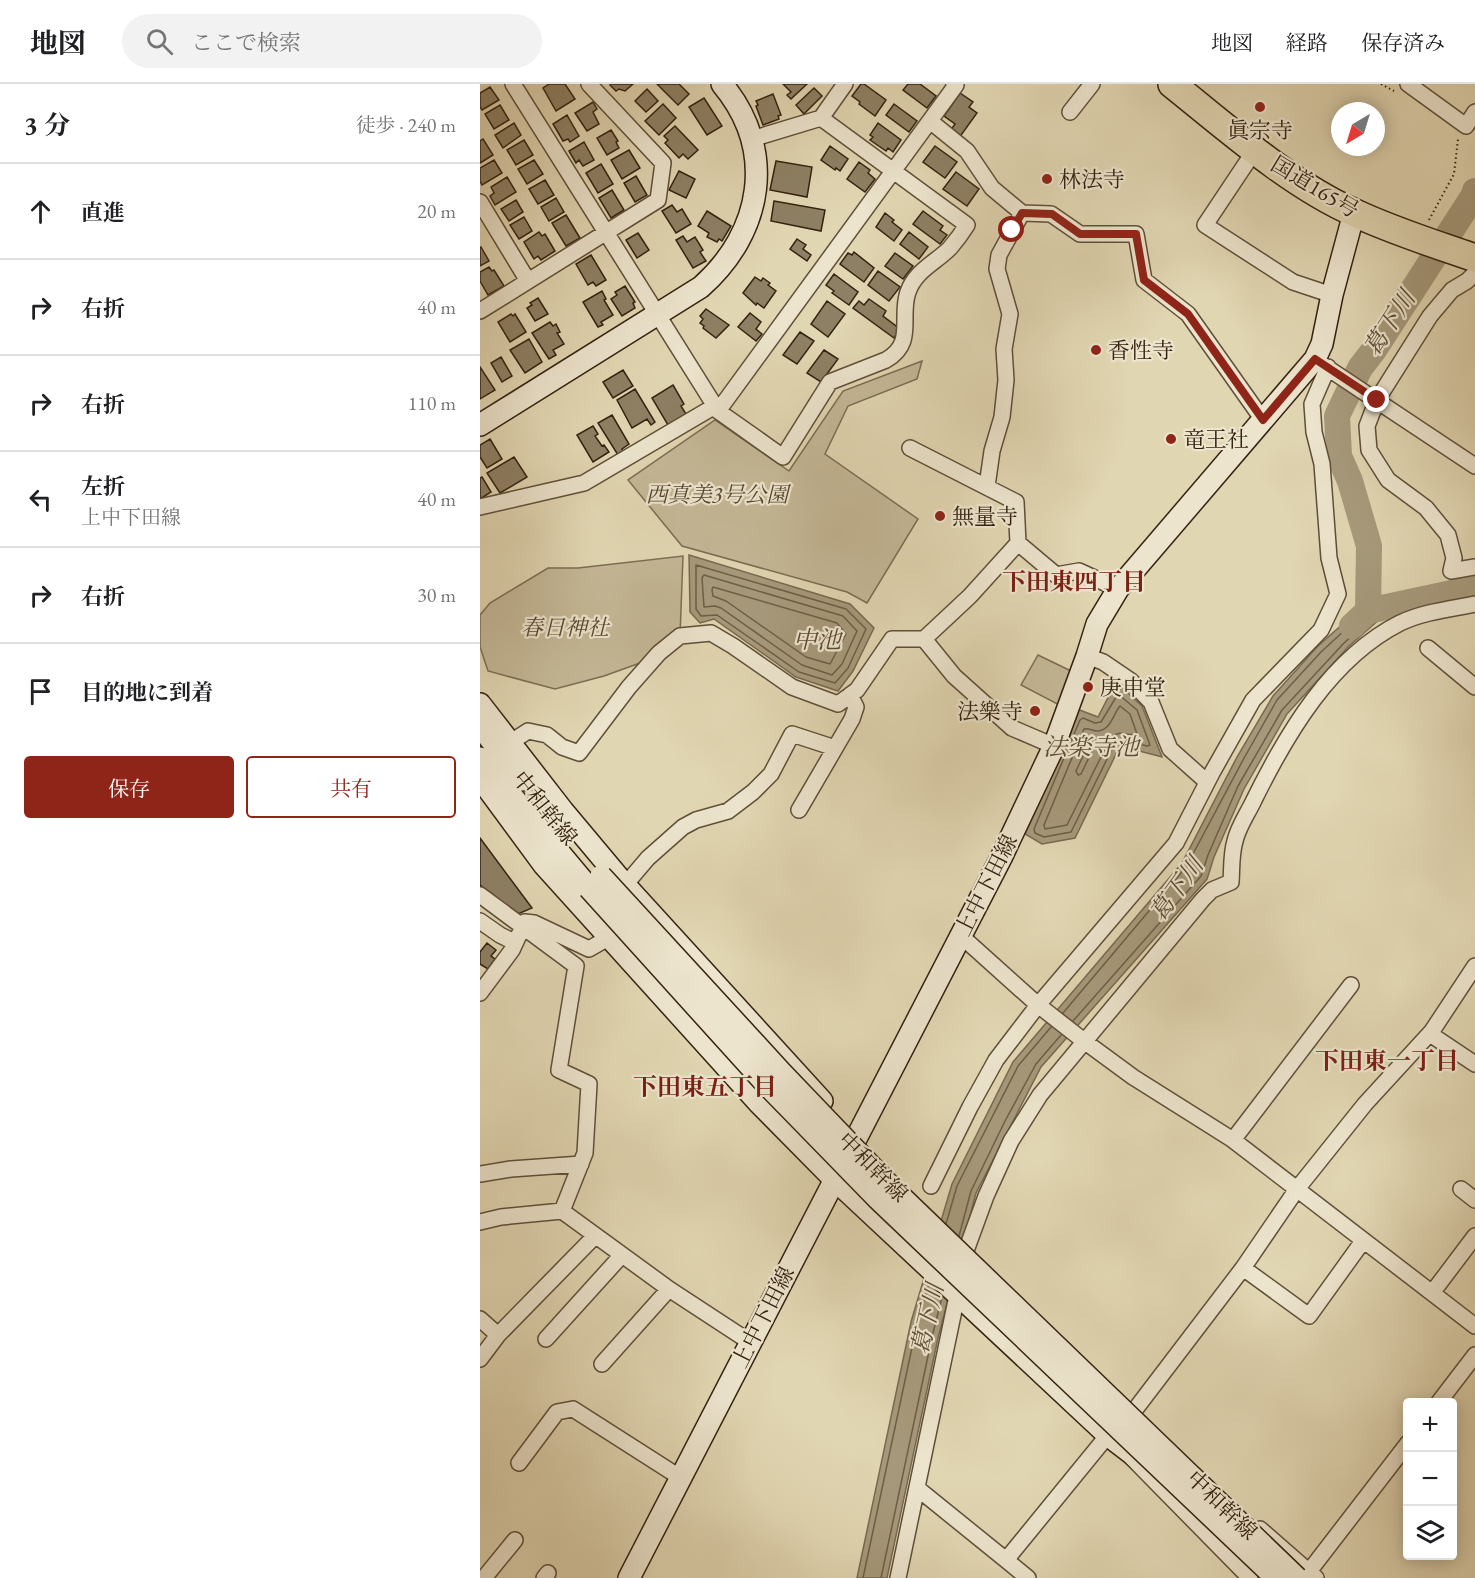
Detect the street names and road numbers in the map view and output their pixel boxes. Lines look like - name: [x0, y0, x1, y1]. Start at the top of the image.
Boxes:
- street label: 国道165号: [1266, 149, 1364, 225]
- street label: 中和幹線: [506, 765, 584, 851]
- street label: 上中下田線: [948, 829, 1024, 941]
- street label: 中和幹線: [832, 1126, 914, 1208]
- street label: 上中下田線: [725, 1261, 801, 1373]
- street label: 中和幹線: [1180, 1464, 1264, 1546]

